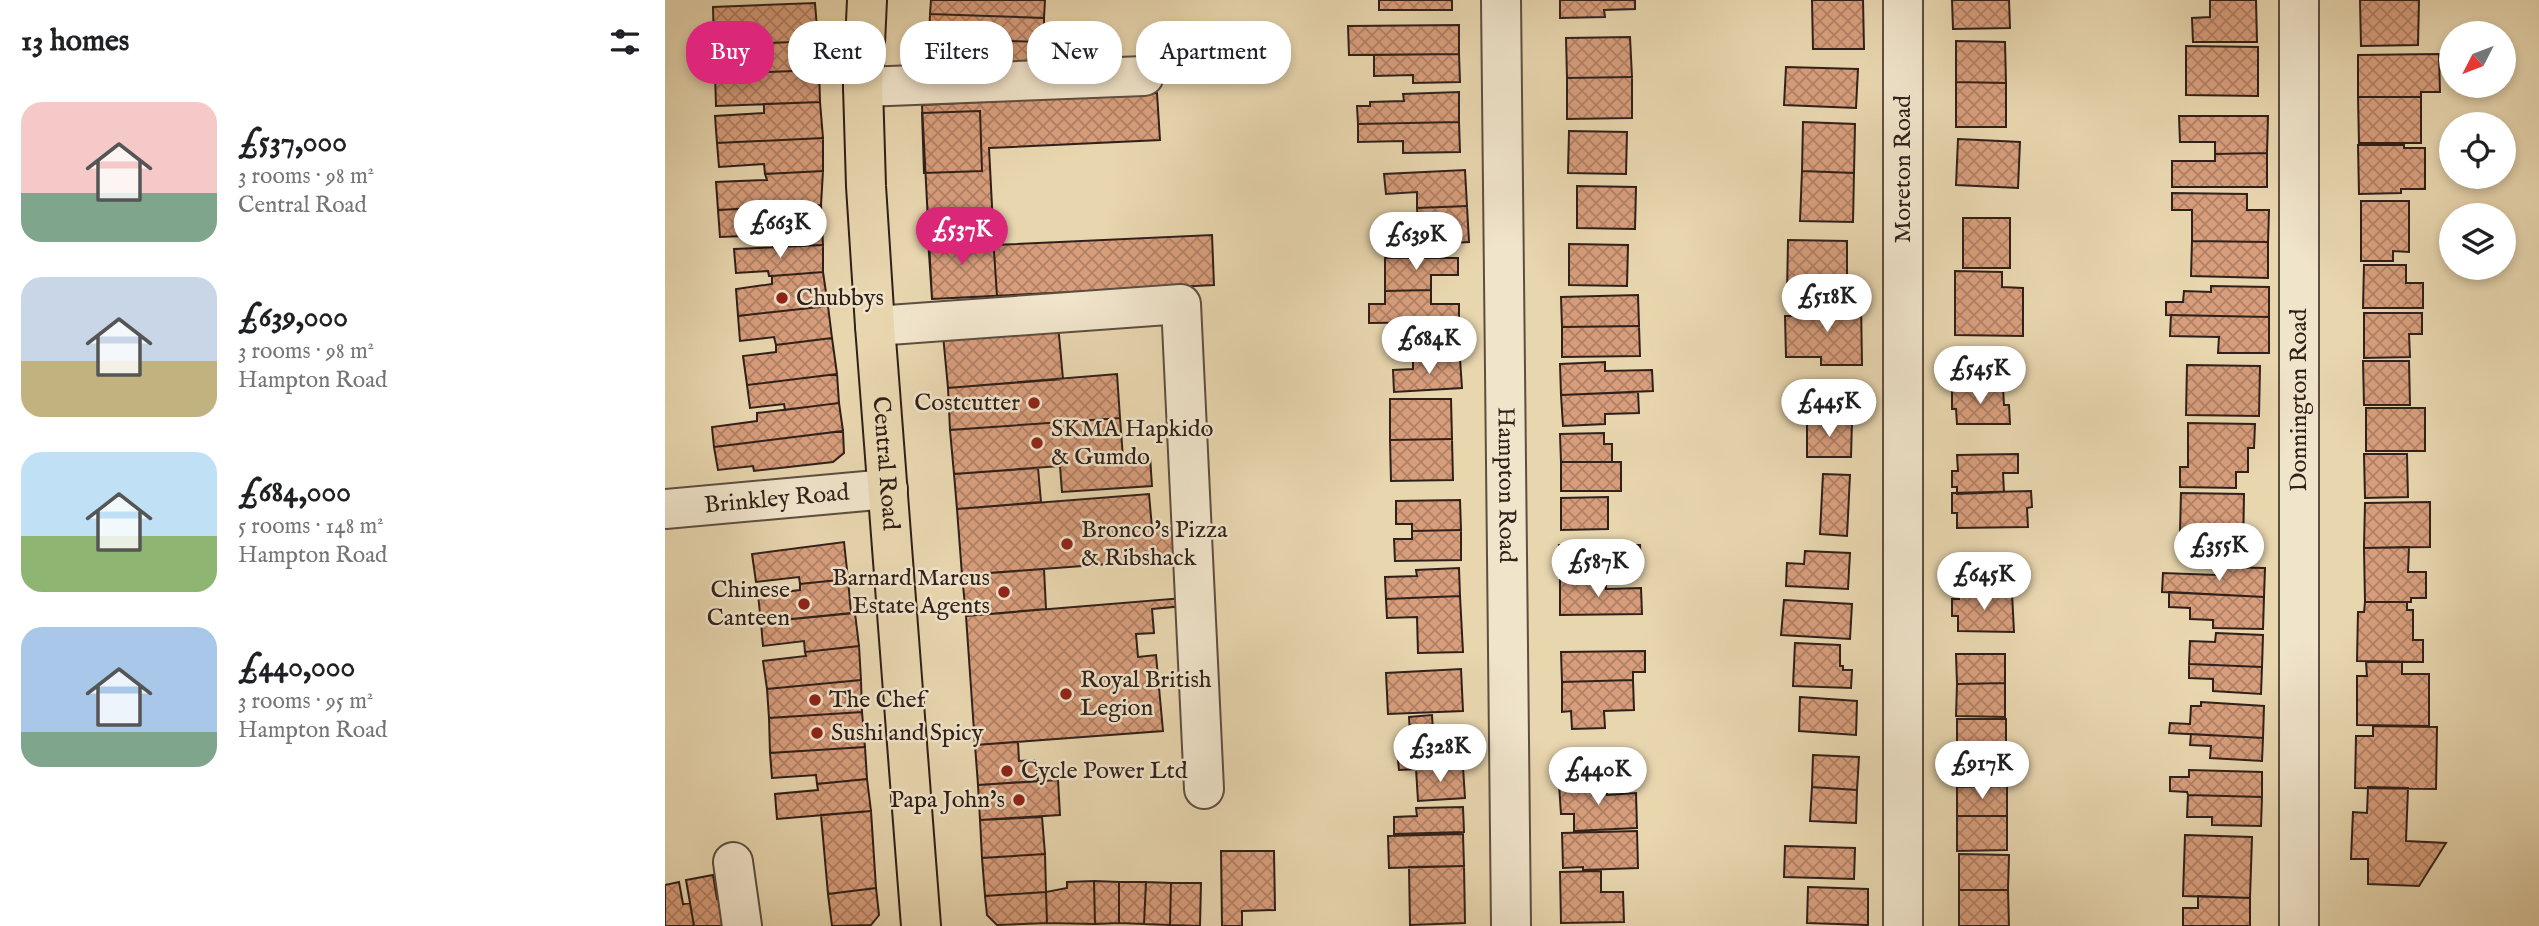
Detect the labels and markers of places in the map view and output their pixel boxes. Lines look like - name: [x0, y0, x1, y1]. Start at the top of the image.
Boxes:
- pin: £663K: [731, 201, 829, 260]
- pin: £537K: [913, 208, 1011, 267]
- pin: £639K: [1367, 212, 1465, 272]
- pin: £518K: [1778, 274, 1876, 334]
- place label: Chubbys: [796, 283, 884, 314]
- marker: Chubbys: [774, 290, 790, 306]
- pin: £684K: [1380, 316, 1478, 376]
- pin: £545K: [1931, 346, 2029, 406]
- pin: £445K: [1780, 380, 1878, 439]
- place label: Costcutter: [914, 388, 1020, 419]
- marker: Costcutter: [1026, 395, 1042, 411]
- place label: SKMA Hapkido & Gumdo: [1051, 414, 1214, 473]
- marker: SKMA Hapkido & Gumdo: [1029, 435, 1045, 451]
- place label: Bronco's Pizza & Ribshack: [1081, 515, 1228, 574]
- pin: £355K: [2170, 524, 2268, 583]
- marker: Bronco's Pizza & Ribshack: [1059, 536, 1075, 552]
- pin: £587K: [1549, 540, 1647, 599]
- pin: £645K: [1935, 552, 2033, 612]
- place label: Barnard Marcus Estate Agents: [832, 563, 990, 622]
- place label: Chinese Canteen: [707, 575, 790, 634]
- marker: Barnard Marcus Estate Agents: [996, 584, 1012, 600]
- marker: Chinese Canteen: [796, 596, 812, 612]
- place label: Royal British Legion: [1080, 665, 1212, 724]
- place label: The Chef: [829, 685, 929, 716]
- marker: Royal British Legion: [1058, 686, 1074, 702]
- marker: The Chef: [807, 692, 823, 708]
- place label: Sushi and Spicy: [831, 718, 984, 749]
- pin: £328K: [1391, 724, 1489, 784]
- marker: Sushi and Spicy: [809, 725, 825, 741]
- pin: £917K: [1933, 742, 2031, 801]
- pin: £440K: [1549, 748, 1647, 807]
- place label: Cycle Power Ltd: [1021, 756, 1188, 787]
- marker: Cycle Power Ltd: [999, 763, 1015, 779]
- place label: Papa John's: [890, 785, 1005, 816]
- marker: Papa John's: [1011, 792, 1027, 808]

